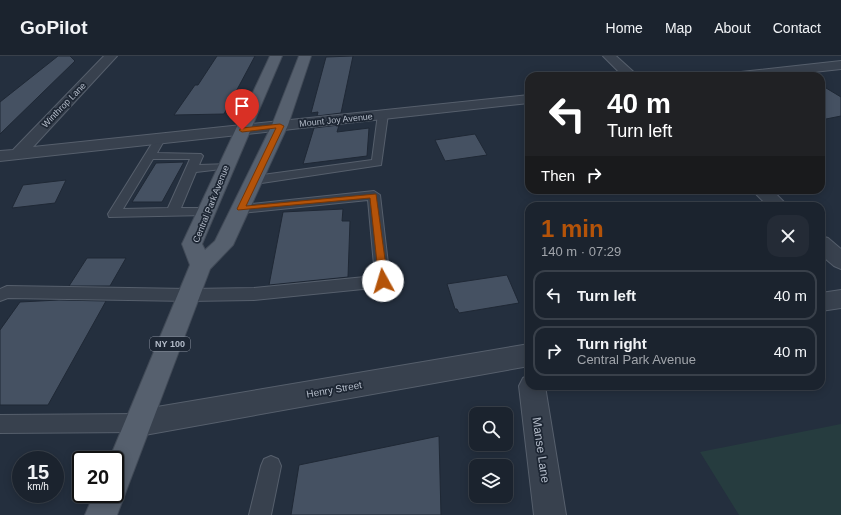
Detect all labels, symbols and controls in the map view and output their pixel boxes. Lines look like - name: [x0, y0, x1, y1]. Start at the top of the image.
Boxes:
- text: GoPilot: [20, 17, 88, 38]
- text: Home: [606, 20, 643, 36]
- text: Map: [665, 20, 692, 36]
- text: About: [714, 20, 751, 36]
- text: Contact: [773, 20, 821, 36]
- street label: Winthrop Lane: [40, 80, 88, 130]
- icon: left: [541, 88, 593, 140]
- text: 40 m: [607, 88, 671, 119]
- pin: [225, 89, 259, 130]
- icon: arrive: [231, 95, 253, 117]
- street label: Mount Joy Avenue: [299, 111, 373, 129]
- text: Turn left: [607, 121, 672, 141]
- street label: Central Park Avenue: [191, 164, 231, 244]
- icon: right: [583, 164, 605, 186]
- text: Then: [541, 167, 575, 184]
- text: 1 min: [541, 215, 604, 242]
- button: close: [767, 215, 809, 257]
- text: 140 m · 07:29: [541, 244, 621, 259]
- position arrow: [362, 260, 404, 302]
- icon: left: [543, 284, 565, 306]
- text: Turn left: [577, 287, 636, 304]
- text: 40 m: [774, 287, 807, 304]
- text: Turn right: [577, 335, 647, 352]
- road number: NY 100: [150, 337, 190, 351]
- icon: right: [543, 340, 565, 362]
- text: 40 m: [774, 343, 807, 360]
- text: Central Park Avenue: [577, 352, 696, 367]
- street label: Henry Street: [305, 379, 363, 400]
- map controls: [469, 407, 513, 503]
- button: search: [469, 407, 513, 451]
- street label: Manse Lane: [529, 416, 553, 484]
- speed limit sign: 20: [72, 451, 124, 503]
- button: layers: [469, 459, 513, 503]
- text: 15: [27, 461, 49, 483]
- text: km/h: [27, 481, 49, 492]

